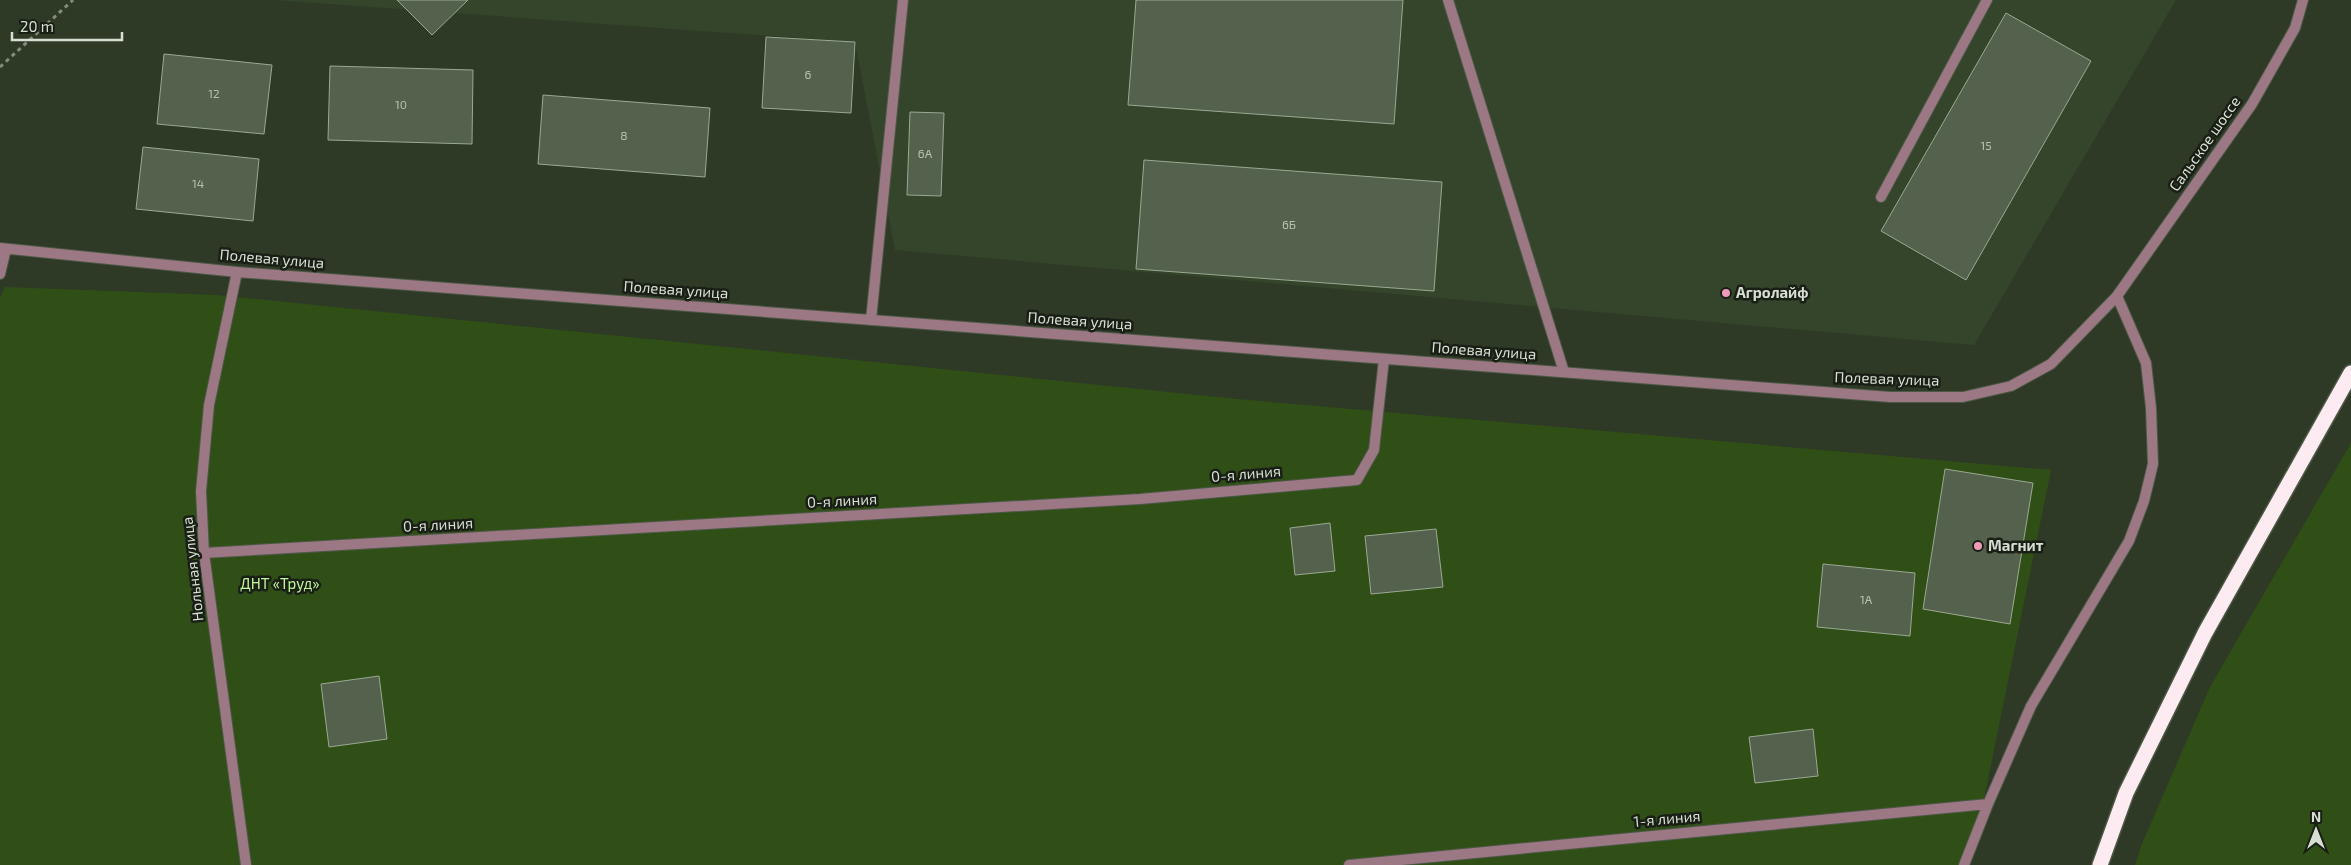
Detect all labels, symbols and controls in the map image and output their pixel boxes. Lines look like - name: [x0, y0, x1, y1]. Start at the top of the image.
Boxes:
- scale bar: [12, 10, 122, 42]
- text: 20 m: [20, 17, 54, 35]
- house number: 6: [805, 67, 812, 81]
- house number: 12: [208, 86, 220, 100]
- street label: Сальское шоссе: [2165, 93, 2244, 194]
- house number: 10: [395, 97, 407, 111]
- house number: 8: [620, 128, 628, 142]
- house number: 15: [1980, 138, 1992, 152]
- house number: 6А: [918, 146, 933, 160]
- house number: 14: [192, 176, 204, 190]
- house number: 6Б: [1282, 217, 1296, 231]
- street label: Полевая улица: [219, 244, 325, 273]
- street label: Полевая улица: [623, 276, 729, 303]
- place label: Агролайф: [1736, 283, 1809, 301]
- marker: Агролайф: [1720, 287, 1732, 299]
- street label: Полевая улица: [1027, 307, 1133, 334]
- street label: Полевая улица: [1431, 337, 1537, 364]
- street label: Полевая улица: [1834, 367, 1940, 390]
- street label: 0-я линия: [1210, 461, 1282, 485]
- street label: 0-я линия: [806, 489, 877, 511]
- street label: 0-я линия: [402, 513, 473, 535]
- street label: Нольная улица: [178, 516, 207, 622]
- place label: Магнит: [1988, 536, 2044, 554]
- marker: Магнит: [1972, 540, 1984, 552]
- park label: ДНТ «Труд»: [240, 574, 320, 593]
- house number: 1А: [1860, 592, 1873, 606]
- north arrow: [2291, 805, 2341, 855]
- street label: 1-я линия: [1633, 806, 1701, 830]
- text: N: [2311, 808, 2321, 825]

